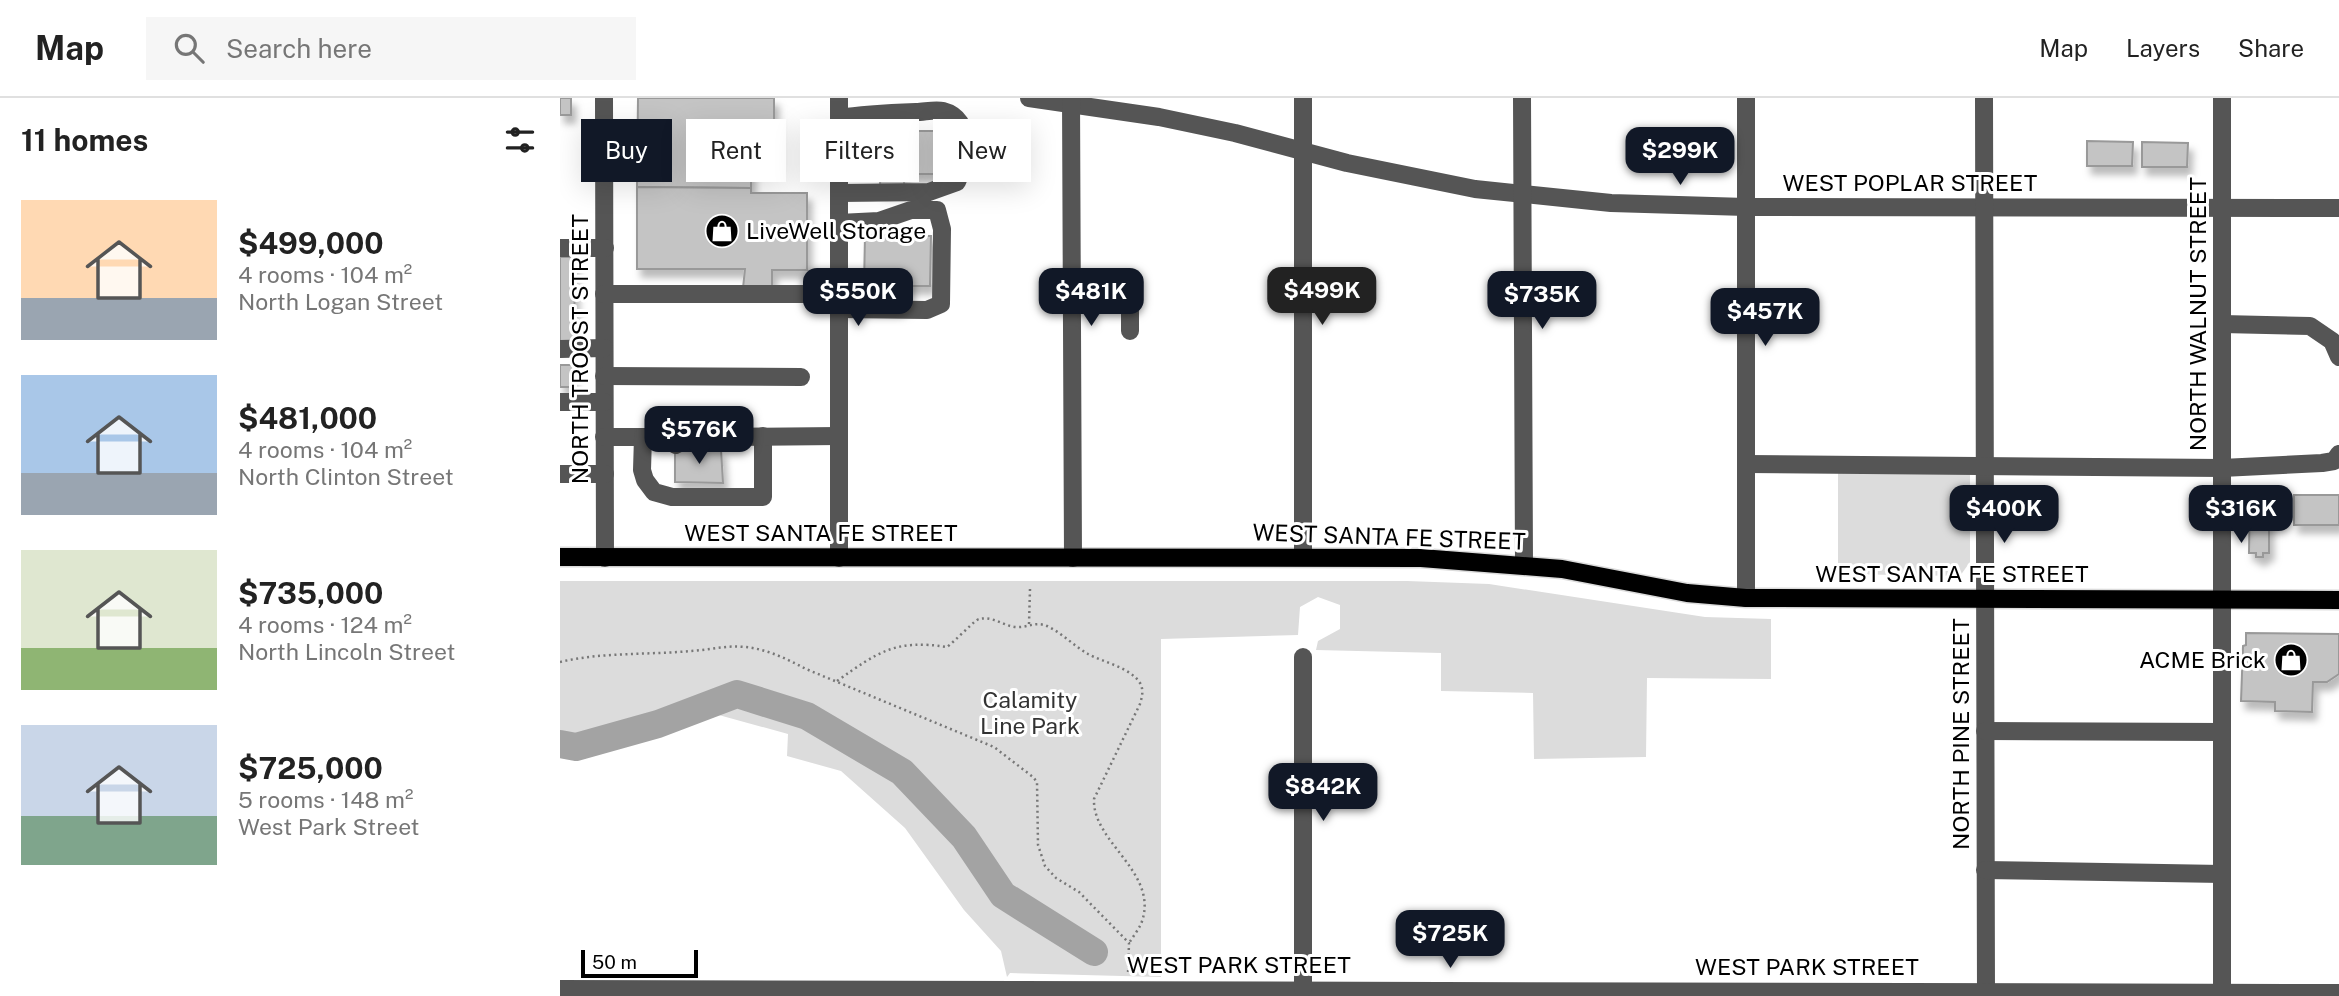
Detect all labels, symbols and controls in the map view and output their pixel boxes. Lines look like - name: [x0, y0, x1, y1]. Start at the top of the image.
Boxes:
- search box: [146, 17, 636, 80]
- text: Map: [35, 29, 104, 67]
- icon: search: [170, 29, 208, 67]
- text: Search here: [226, 33, 372, 64]
- text: Map: [2039, 34, 2088, 62]
- text: Layers: [2126, 34, 2200, 62]
- text: Share: [2238, 34, 2304, 62]
- chip: Buy: [581, 119, 672, 182]
- chip: Rent: [686, 119, 786, 182]
- chip: Filters: [800, 119, 919, 182]
- chip: New: [933, 119, 1031, 182]
- icon: filters: [501, 121, 539, 159]
- text: 11 homes: [21, 122, 148, 158]
- pin: $299K: [1631, 127, 1729, 187]
- text: $299K: [1642, 136, 1719, 163]
- street label: WEST POPLAR STREET: [1783, 169, 2038, 196]
- street label: NORTH WALNUT STREET: [2184, 176, 2211, 451]
- shop icon: LiveWell Storage: [703, 212, 741, 250]
- street label: NORTH TROOST STREET: [566, 214, 593, 484]
- place label: LiveWell Storage: [746, 217, 926, 244]
- text: $499,000: [238, 225, 384, 261]
- icon: home: [77, 228, 161, 312]
- text: 4 rooms · 104 m²: [238, 261, 412, 288]
- pin: $550K: [809, 268, 907, 328]
- pin: $481K: [1042, 268, 1140, 328]
- pin: $499K: [1273, 268, 1371, 327]
- pin: $735K: [1493, 272, 1591, 331]
- text: $499K: [1283, 276, 1361, 303]
- text: $550K: [819, 277, 897, 304]
- text: $481K: [1055, 277, 1127, 304]
- text: $735K: [1503, 280, 1581, 307]
- text: North Logan Street: [238, 288, 443, 315]
- pin: $457K: [1716, 288, 1814, 348]
- text: $457K: [1727, 297, 1803, 324]
- text: $481,000: [238, 400, 377, 436]
- icon: home: [77, 403, 161, 487]
- pin: $576K: [650, 406, 748, 466]
- text: $576K: [660, 415, 738, 442]
- text: 4 rooms · 104 m²: [238, 436, 412, 463]
- text: North Clinton Street: [238, 463, 454, 490]
- pin: $400K: [1955, 486, 2053, 545]
- pin: $316K: [2192, 486, 2290, 545]
- text: $400K: [1966, 494, 2042, 521]
- text: $316K: [2205, 494, 2277, 521]
- street label: WEST SANTA FE STREET: [1252, 518, 1526, 555]
- street label: WEST SANTA FE STREET: [684, 519, 958, 546]
- street label: WEST SANTA FE STREET: [1815, 560, 2089, 587]
- text: $735,000: [238, 575, 383, 611]
- icon: home: [77, 578, 161, 662]
- text: 4 rooms · 124 m²: [238, 611, 412, 638]
- street label: NORTH PINE STREET: [1947, 618, 1974, 850]
- text: North Lincoln Street: [238, 638, 455, 665]
- shop icon: ACME Brick: [2272, 641, 2310, 679]
- place label: ACME Brick: [2139, 646, 2266, 673]
- park label: Calamity Line Park: [980, 686, 1080, 739]
- text: $725,000: [238, 750, 383, 786]
- icon: home: [77, 753, 161, 837]
- pin: $842K: [1274, 764, 1372, 823]
- text: $842K: [1284, 772, 1362, 799]
- text: 5 rooms · 148 m²: [238, 786, 413, 813]
- text: West Park Street: [238, 813, 420, 840]
- pin: $725K: [1401, 910, 1499, 970]
- text: $725K: [1412, 919, 1488, 946]
- scale bar: [581, 947, 698, 979]
- text: 50 m: [592, 951, 637, 973]
- street label: WEST PARK STREET: [1127, 951, 1351, 978]
- street label: WEST PARK STREET: [1695, 953, 1919, 980]

